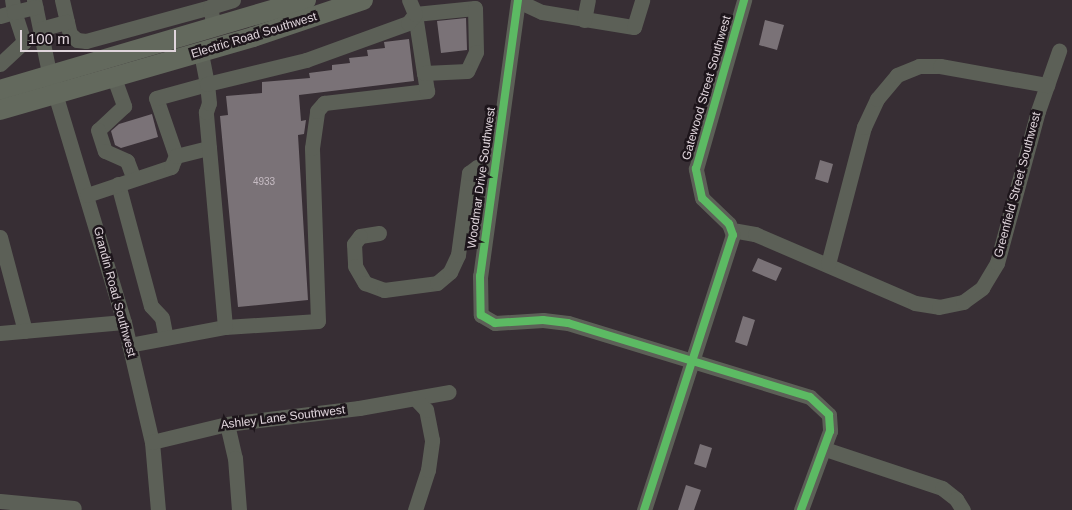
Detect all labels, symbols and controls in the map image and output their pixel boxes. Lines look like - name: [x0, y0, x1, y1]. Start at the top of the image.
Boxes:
- street label: Electric Road Southwest: [189, 10, 319, 62]
- street label: Gatewood Street Southwest: [679, 14, 735, 162]
- scale bar: [22, 20, 179, 52]
- text: 100 m: [28, 30, 70, 47]
- street label: Woodmar Drive Southwest: [465, 106, 499, 250]
- street label: Greenfield Street Southwest: [992, 111, 1044, 259]
- house number: 4933: [253, 176, 275, 188]
- street label: Grandin Road Southwest: [90, 225, 138, 359]
- street label: Ashley Lane Southwest: [220, 403, 346, 433]

